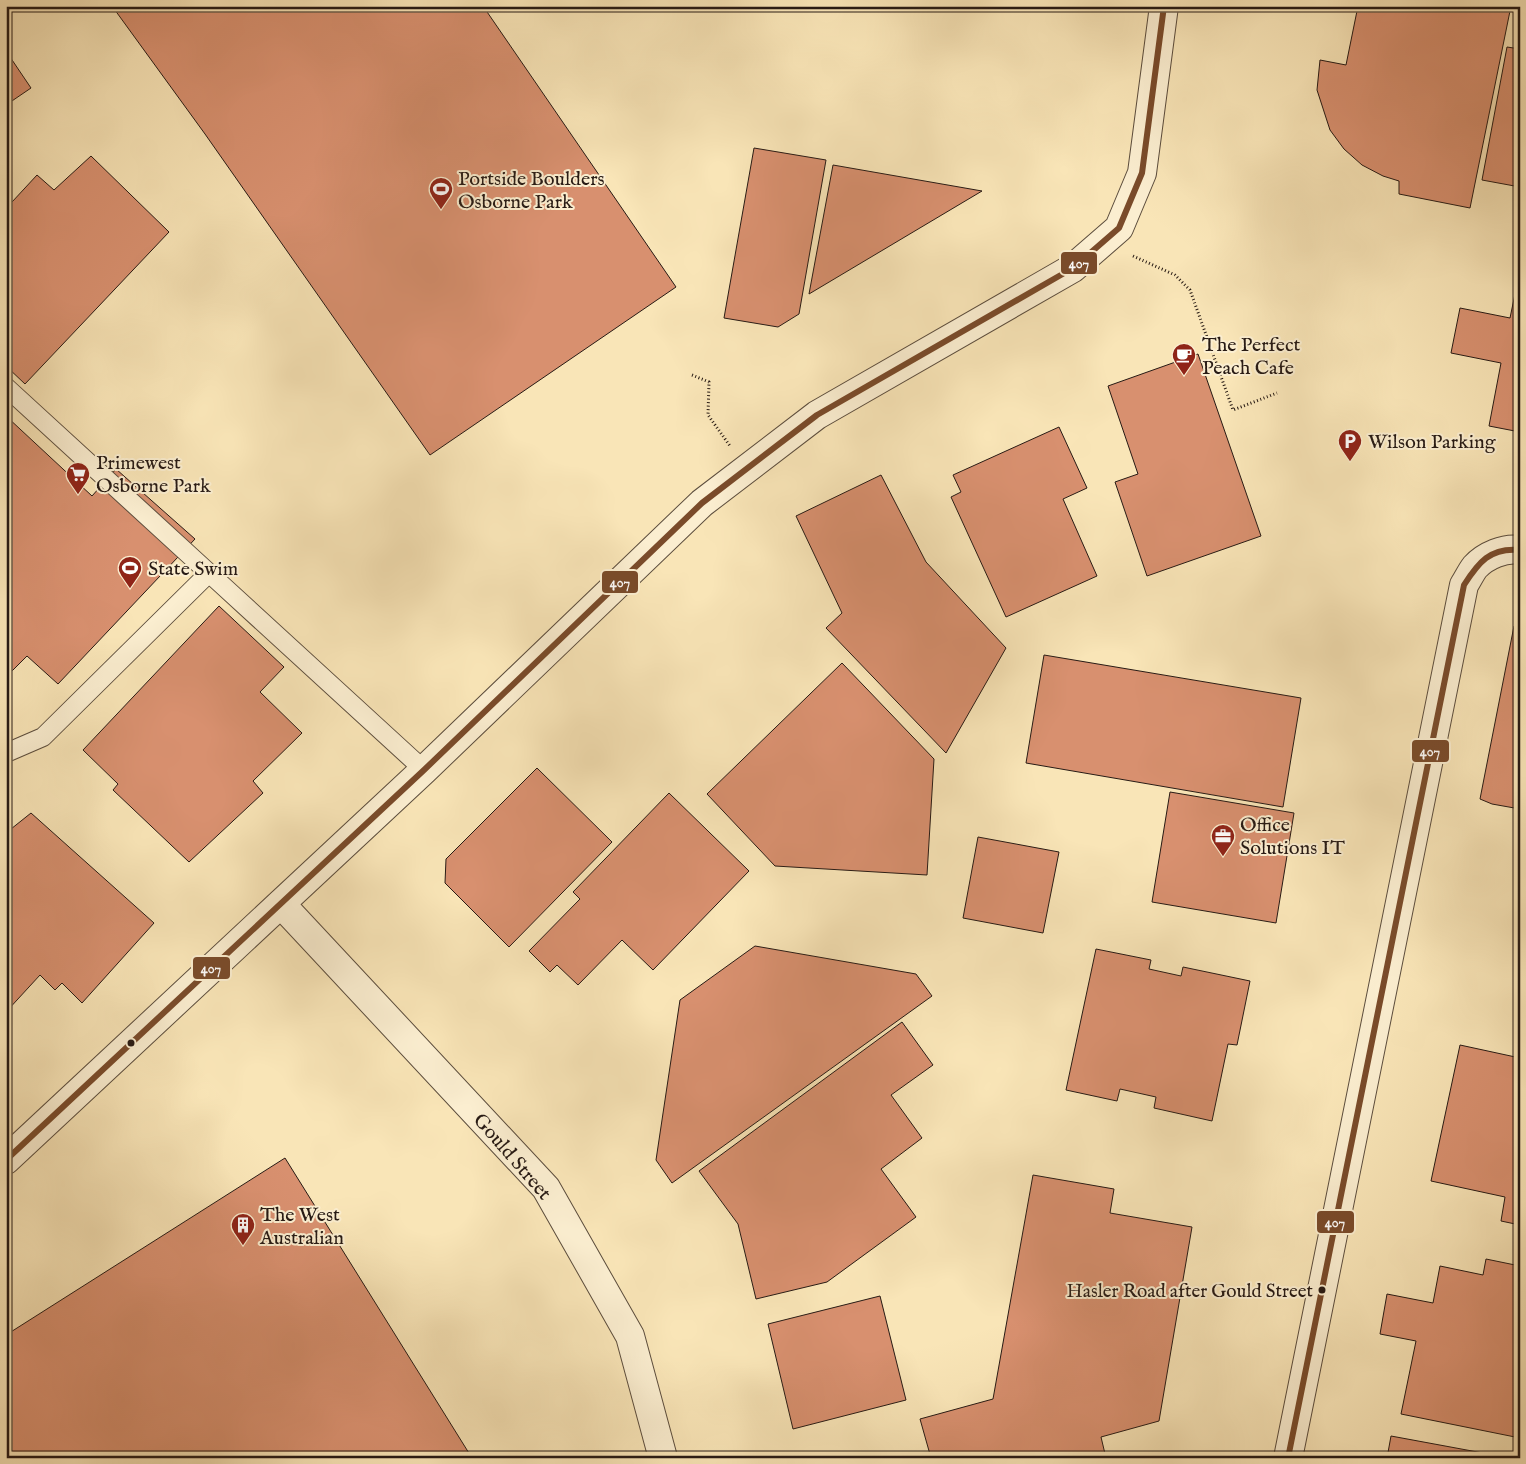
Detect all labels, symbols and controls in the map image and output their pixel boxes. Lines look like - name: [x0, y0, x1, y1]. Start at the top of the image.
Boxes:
- place label: Portside Boulders Osborne Park: [458, 167, 605, 215]
- sports icon: Portside Boulders Osborne Park: [428, 176, 454, 210]
- line badge: 407: [1060, 251, 1098, 275]
- text: 407: [1069, 255, 1090, 273]
- place label: The Perfect Peach Cafe: [1202, 333, 1301, 381]
- cafe icon: The Perfect Peach Cafe: [1171, 342, 1197, 376]
- parking icon: Wilson Parking: [1337, 428, 1363, 462]
- place label: Wilson Parking: [1368, 430, 1497, 455]
- place label: Primewest Osborne Park: [96, 451, 211, 499]
- supermarket icon: Primewest Osborne Park: [65, 461, 91, 495]
- sports icon: State Swim: [117, 555, 143, 589]
- place label: State Swim: [148, 557, 238, 582]
- line badge: 407: [601, 570, 639, 594]
- text: 407: [610, 574, 631, 592]
- line badge: 407: [1411, 739, 1450, 763]
- text: 407: [1420, 743, 1441, 761]
- place label: Office Solutions IT: [1240, 813, 1345, 861]
- office icon: Office Solutions IT: [1210, 823, 1236, 857]
- line badge: 407: [192, 956, 231, 980]
- text: 407: [201, 960, 222, 978]
- unlabelled marker: [126, 1038, 136, 1048]
- street label: Gould Street: [467, 1108, 557, 1206]
- place label: The West Australian: [259, 1203, 344, 1251]
- line badge: 407: [1316, 1210, 1355, 1234]
- building icon: The West Australian: [230, 1212, 256, 1246]
- text: 407: [1325, 1214, 1346, 1232]
- place label: Hasler Road after Gould Street: [1067, 1280, 1313, 1304]
- marker: Hasler Road after Gould Street: [1317, 1285, 1327, 1295]

